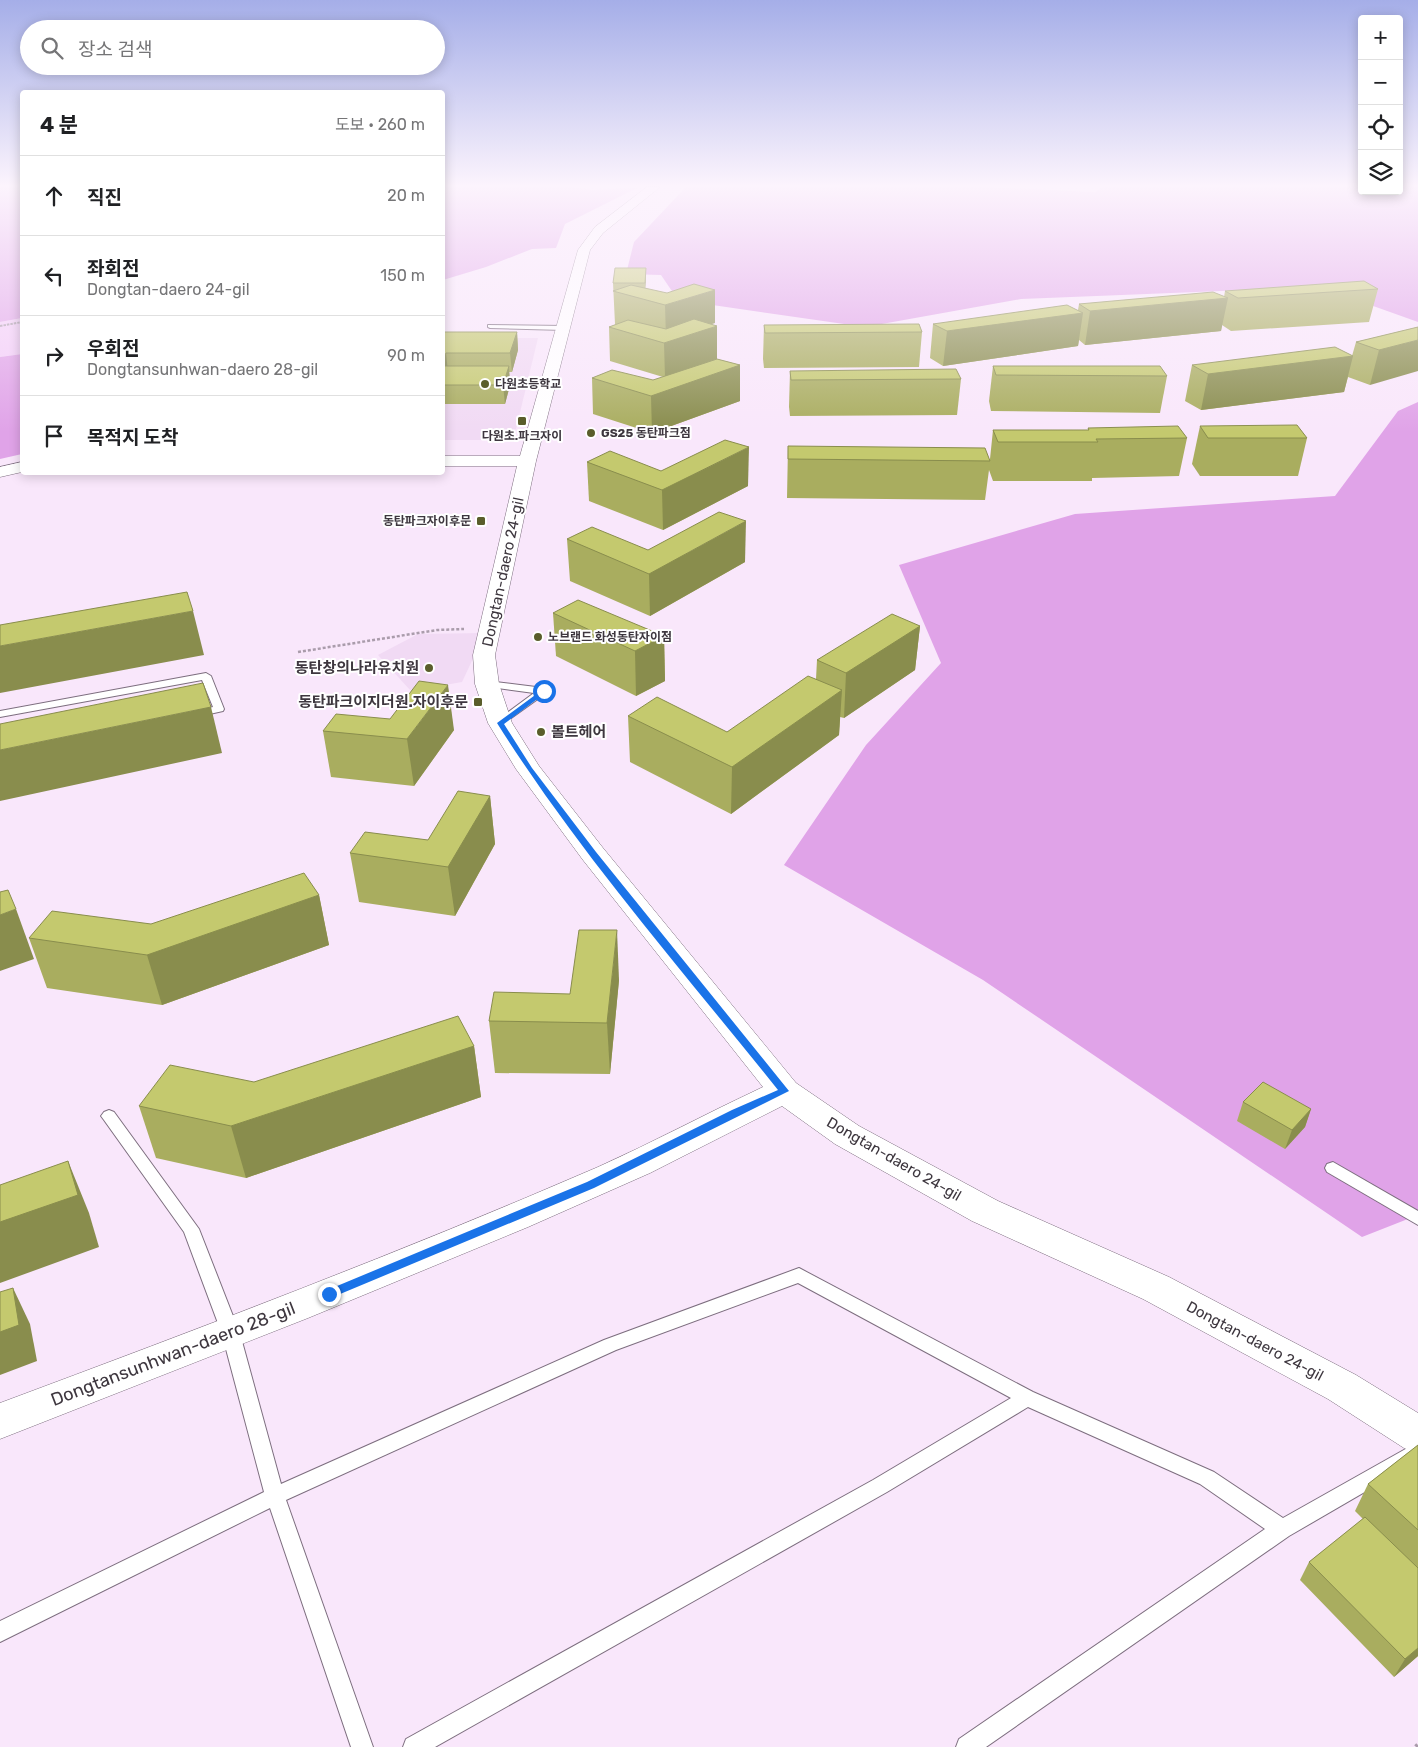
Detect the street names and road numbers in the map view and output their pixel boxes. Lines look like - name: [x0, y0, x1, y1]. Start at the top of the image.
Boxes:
- street label: Dongtan-daero 24-gil: [478, 496, 528, 648]
- street label: Dongtan-daero 24-gil: [824, 1113, 964, 1205]
- street label: Dongtansunhwan-daero 28-gil: [48, 1297, 298, 1411]
- street label: Dongtan-daero 24-gil: [1183, 1297, 1327, 1385]

